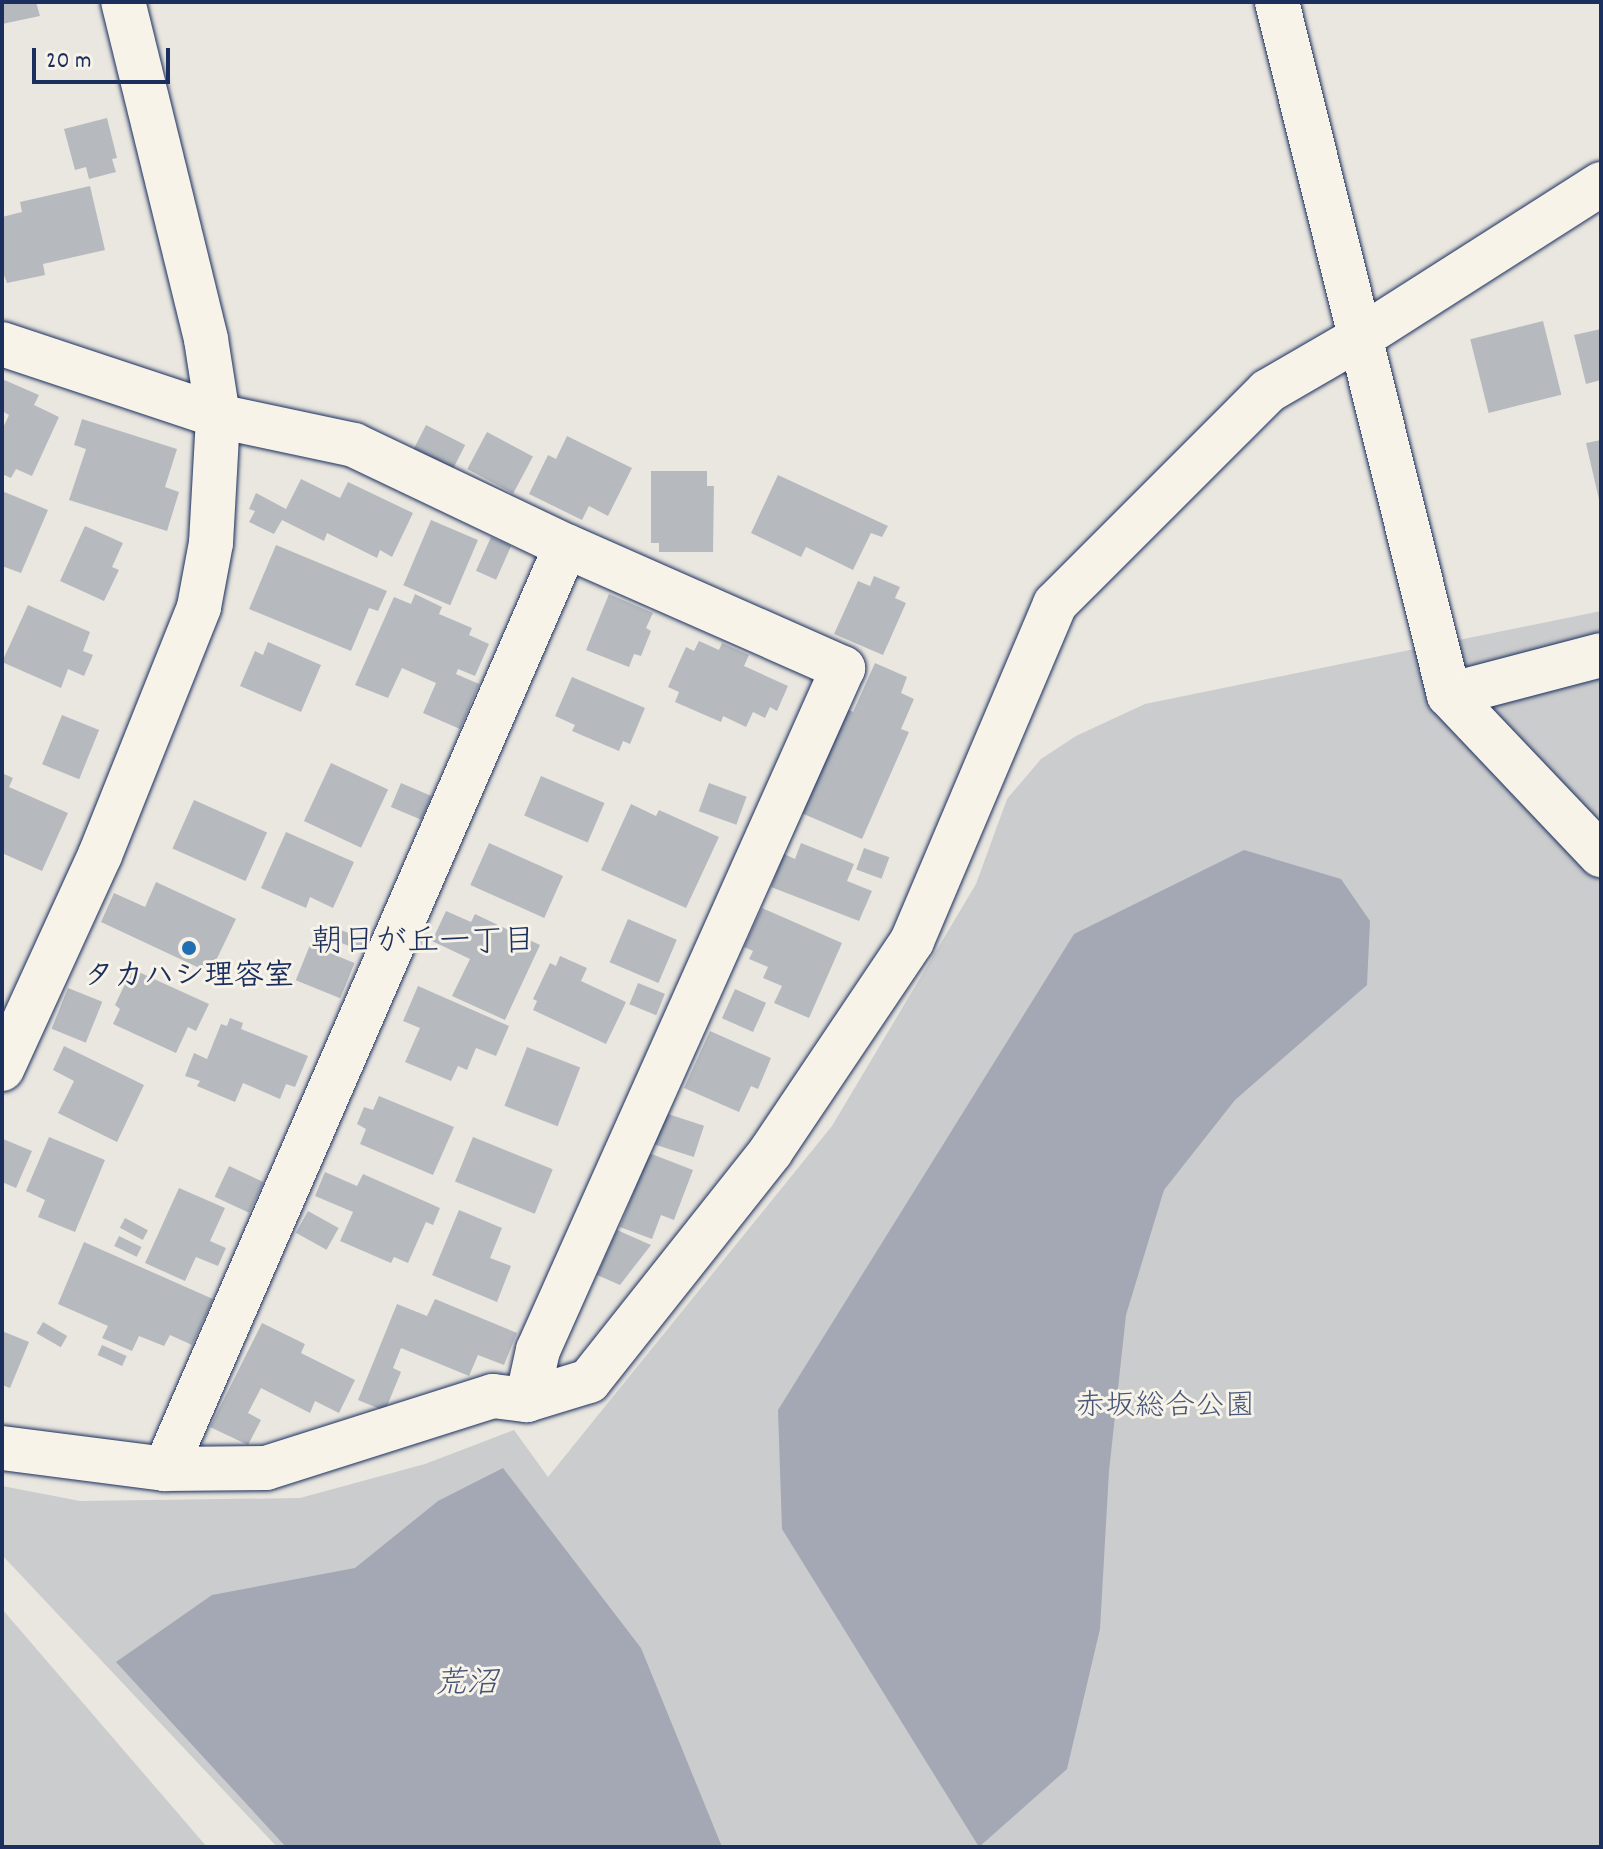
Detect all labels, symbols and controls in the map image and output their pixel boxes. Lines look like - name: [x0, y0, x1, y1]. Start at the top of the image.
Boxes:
- scale bar: [36, 32, 174, 82]
- text: 20 m: [46, 45, 92, 79]
- district label: 朝日が丘一丁目: [311, 925, 535, 963]
- marker: タカハシ理容室: [180, 939, 198, 957]
- place label: タカハシ理容室: [84, 961, 294, 997]
- park label: 赤坂総合公園: [1075, 1391, 1255, 1427]
- water label: 荒沼: [434, 1667, 498, 1705]

